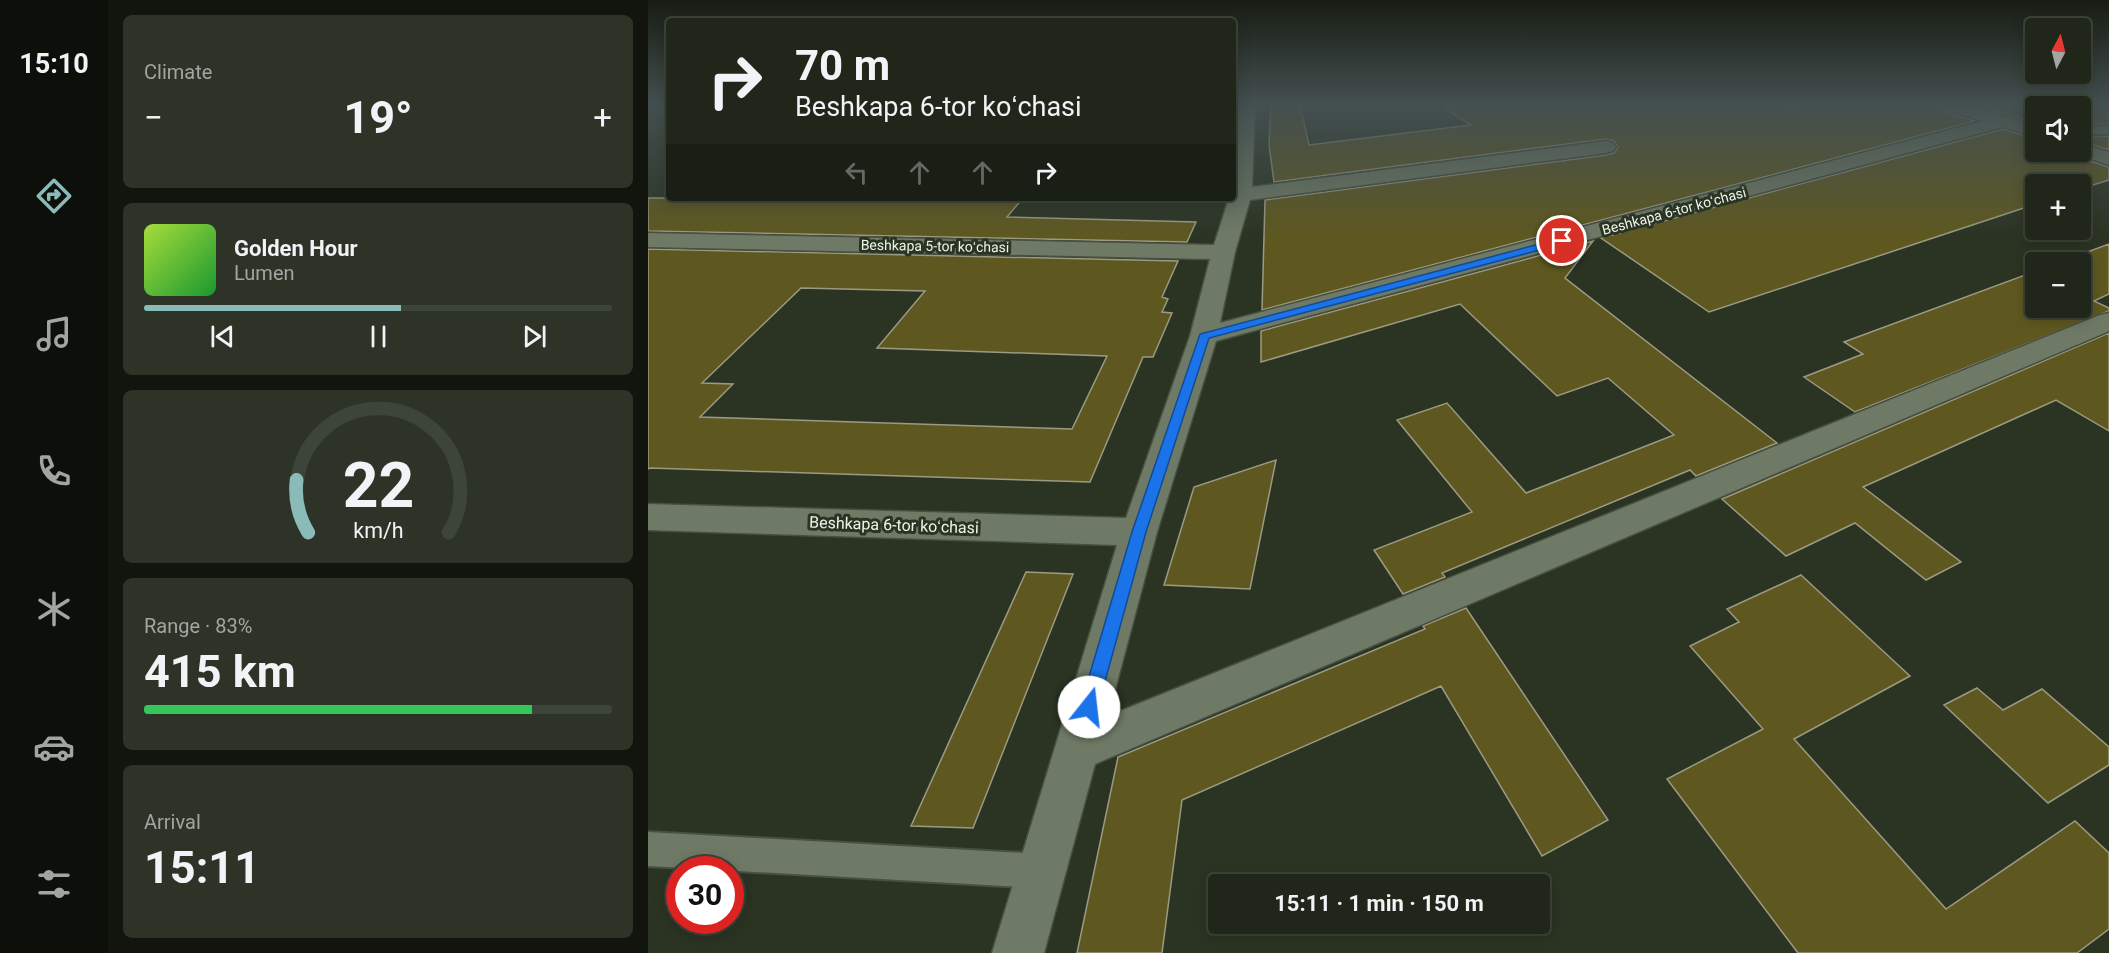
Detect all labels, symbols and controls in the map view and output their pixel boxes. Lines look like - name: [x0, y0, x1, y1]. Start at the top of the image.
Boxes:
- north arrow: [2025, 18, 2091, 84]
- map controls: [2025, 18, 2091, 318]
- text: 70 m: [795, 41, 890, 90]
- icon: right: [696, 42, 774, 120]
- text: 15:10: [19, 48, 89, 80]
- text: Climate: [144, 60, 212, 84]
- text: 19°: [343, 91, 413, 144]
- text: Beshkapa 6-tor koʻchasi: [795, 91, 1082, 123]
- button: sound: [2025, 96, 2091, 162]
- text: −: [144, 98, 163, 137]
- text: +: [593, 98, 612, 137]
- icon: left: [840, 156, 873, 189]
- icon: ahead: [903, 156, 936, 189]
- icon: ahead: [966, 156, 999, 189]
- icon: right: [1029, 156, 1062, 189]
- button: +: [2025, 174, 2091, 240]
- icon: directions: [33, 175, 75, 217]
- street label: Beshkapa 6-tor koʻchasi: [1600, 184, 1748, 238]
- pin: [1536, 215, 1587, 266]
- icon: arrive: [1545, 224, 1578, 257]
- text: Golden Hour: [234, 236, 358, 261]
- street label: Beshkapa 5-tor koʻchasi: [861, 237, 1009, 255]
- button: −: [2025, 252, 2091, 318]
- text: Lumen: [234, 261, 295, 285]
- icon: music: [33, 313, 75, 355]
- icon: previous: [206, 320, 239, 353]
- icon: pause: [362, 320, 395, 353]
- icon: next: [518, 320, 551, 353]
- icon: phone: [33, 450, 75, 492]
- text: 22: [342, 450, 414, 523]
- street label: Beshkapa 6-tor koʻchasi: [809, 513, 979, 537]
- text: km/h: [353, 519, 403, 544]
- icon: climate: [33, 588, 75, 630]
- text: Range · 83%: [144, 614, 252, 638]
- text: 415 km: [144, 645, 296, 698]
- position arrow: [1057, 675, 1121, 739]
- icon: car: [33, 726, 75, 768]
- text: Arrival: [144, 810, 201, 834]
- text: 15:11: [144, 841, 260, 894]
- speed limit sign: 30: [666, 856, 744, 934]
- icon: filters: [33, 863, 75, 905]
- text: 15:11 · 1 min · 150 m: [1274, 891, 1484, 916]

